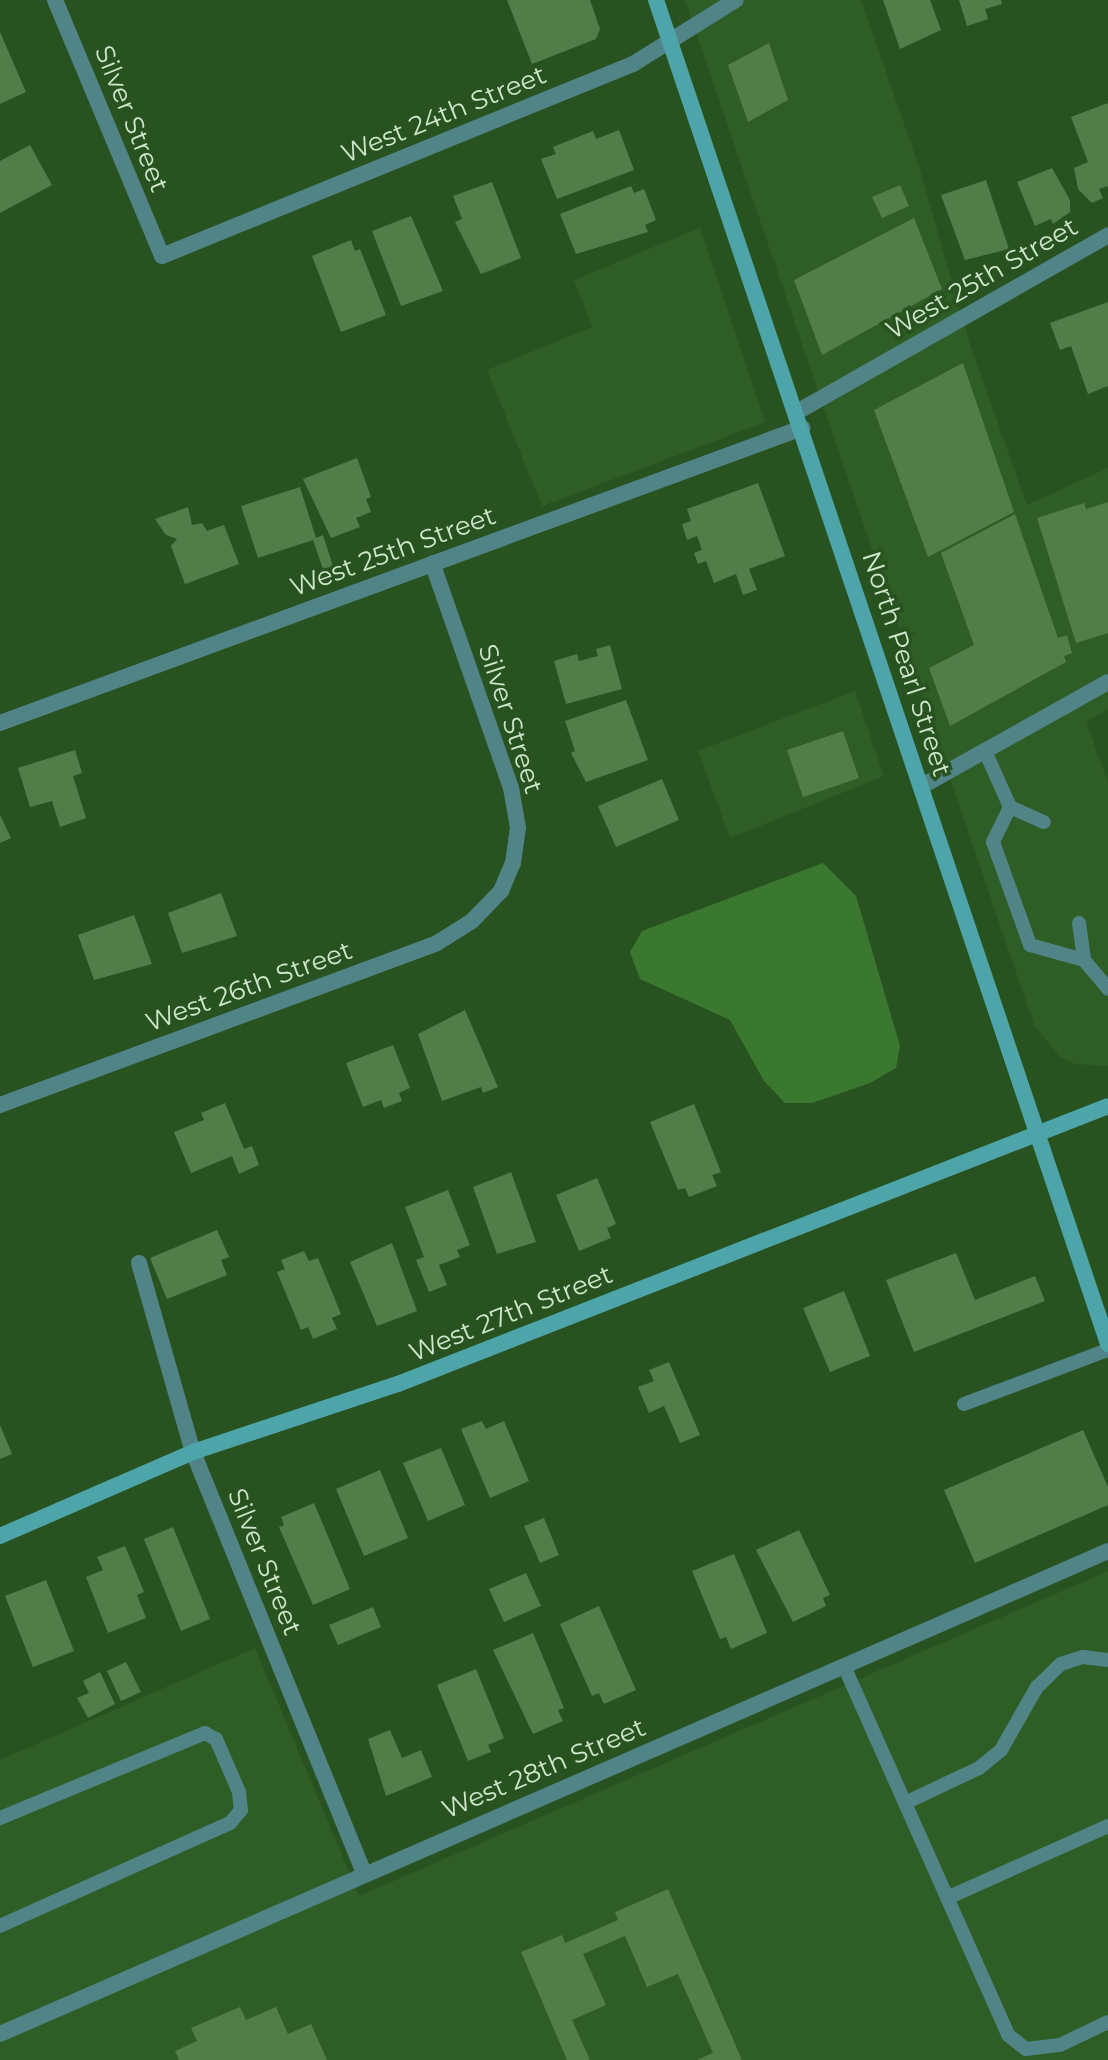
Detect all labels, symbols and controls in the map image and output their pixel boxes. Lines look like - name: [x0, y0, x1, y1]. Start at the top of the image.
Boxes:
- street label: Silver Street: [87, 41, 175, 197]
- street label: West 24th Street: [337, 60, 551, 170]
- street label: West 25th Street: [881, 211, 1083, 347]
- street label: West 25th Street: [286, 500, 500, 604]
- street label: North Pearl Street: [855, 548, 957, 780]
- street label: Silver Street: [471, 640, 549, 798]
- street label: West 26th Street: [142, 935, 356, 1039]
- street label: West 27th Street: [405, 1259, 617, 1369]
- street label: Silver Street: [220, 1484, 308, 1640]
- street label: West 28th Street: [438, 1712, 650, 1826]

